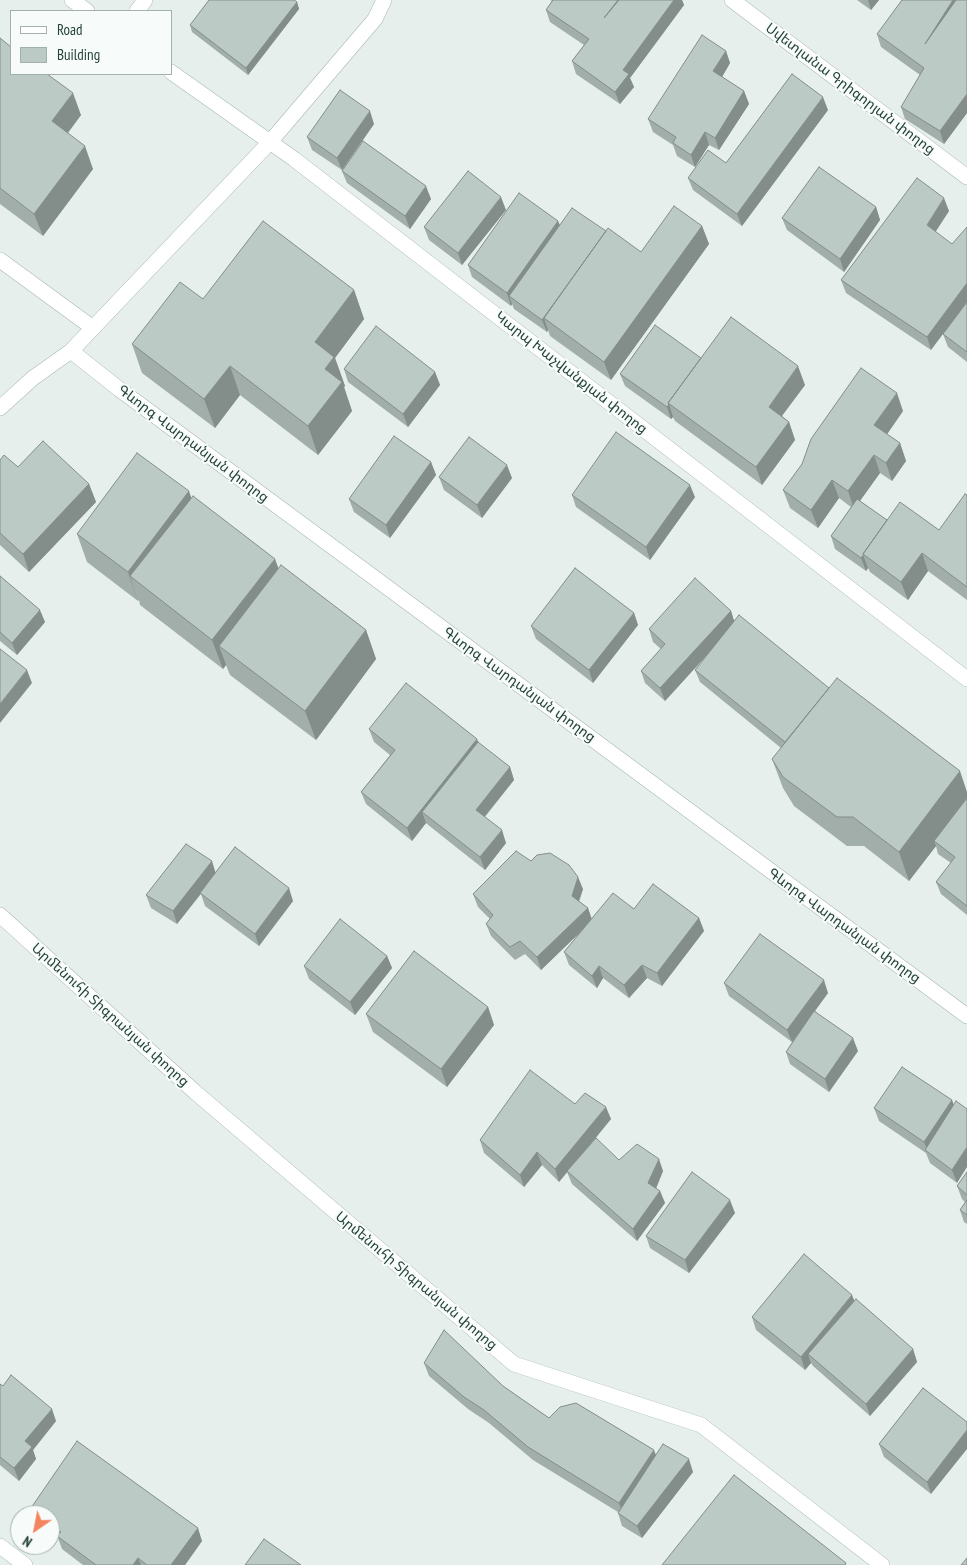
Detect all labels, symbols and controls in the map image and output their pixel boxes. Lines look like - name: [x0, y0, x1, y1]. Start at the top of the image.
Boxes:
- legend: [10, 10, 172, 75]
- text: Road: [57, 20, 83, 39]
- street label: Սվետլանա Գրիգորյան փողոց: [762, 20, 938, 158]
- text: Building: [57, 45, 100, 64]
- street label: Կարպ Խաչվանքյան փողոց: [492, 308, 650, 438]
- street label: Գևորգ Վարդանյան փողոց: [114, 382, 272, 506]
- street label: Գևորգ Վարդանյան փողոց: [439, 624, 599, 746]
- street label: Գևորգ Վարդանյան փողոց: [764, 865, 924, 987]
- street label: Արմենուհի Տիգրանյան փողոց: [28, 940, 192, 1090]
- street label: Արմենուհի Տիգրանյան փողոց: [332, 1208, 500, 1354]
- north arrow: [10, 1505, 60, 1555]
- text: N: [19, 1532, 35, 1551]

